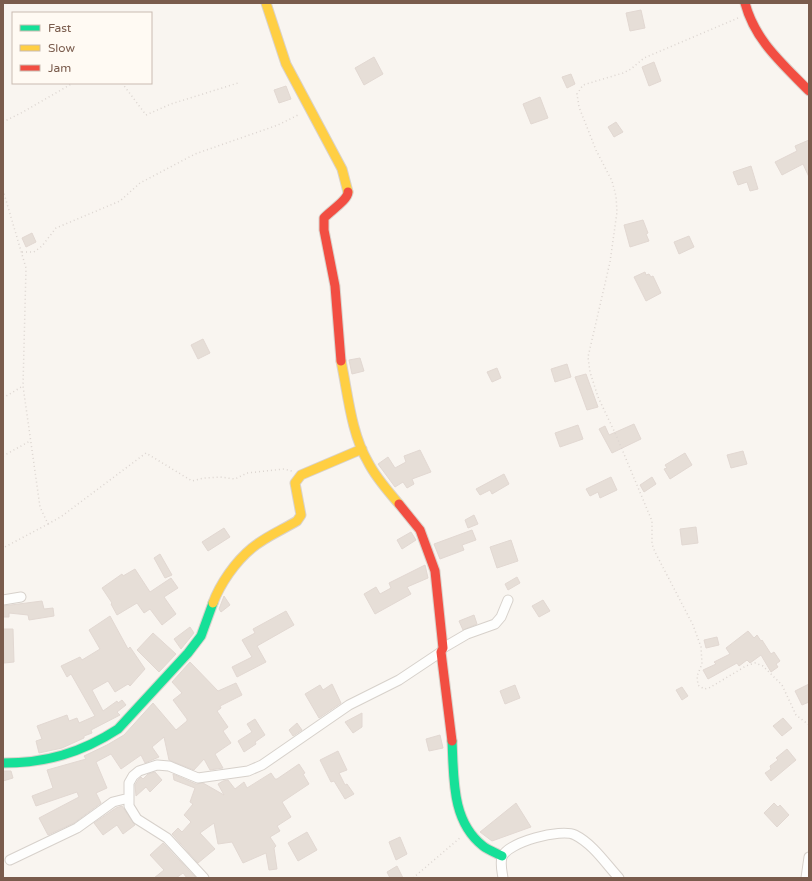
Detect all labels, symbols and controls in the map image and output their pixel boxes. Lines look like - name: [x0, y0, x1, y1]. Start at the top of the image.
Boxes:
- legend: [12, 12, 152, 84]
- text: Fast: [48, 21, 72, 35]
- text: Slow: [48, 41, 75, 55]
- text: Jam: [48, 61, 71, 75]

